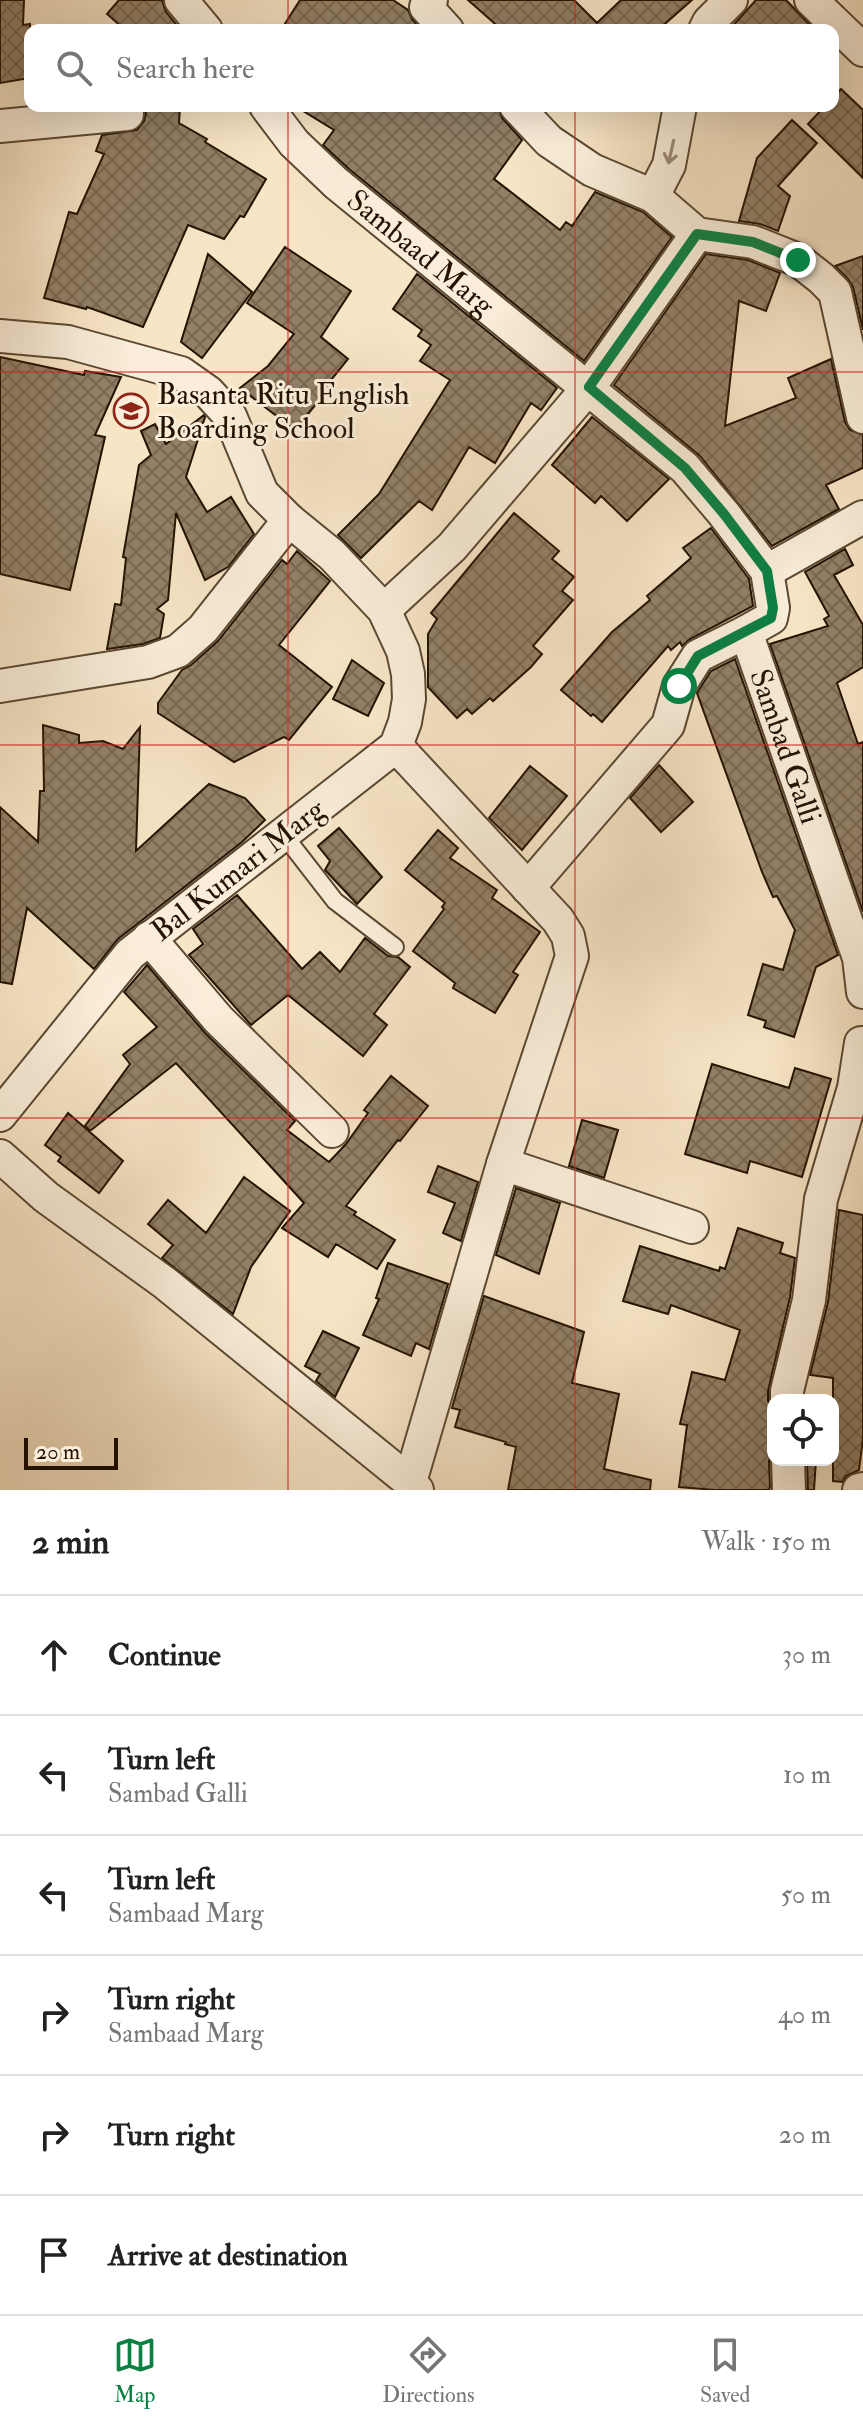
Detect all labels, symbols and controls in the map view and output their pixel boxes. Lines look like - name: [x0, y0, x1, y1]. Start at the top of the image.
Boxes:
- search box: [24, 24, 839, 112]
- icon: search: [52, 46, 96, 90]
- text: Search here: [116, 50, 255, 87]
- one-way arrow: [663, 139, 678, 165]
- street label: Sambaad Marg: [340, 181, 503, 324]
- route end: [780, 242, 816, 278]
- place label: Basanta Ritu English Boarding School: [157, 376, 410, 447]
- school or university icon: Basanta Ritu English Boarding School: [112, 392, 150, 430]
- street label: Sambad Galli: [742, 664, 830, 829]
- route start: [661, 668, 697, 704]
- street label: Bal Kumari Marg: [144, 790, 333, 949]
- map controls: [767, 1394, 839, 1466]
- button: locate: [767, 1394, 839, 1466]
- scale bar: [24, 1434, 118, 1470]
- text: 20 m: [36, 1438, 80, 1466]
- text: 2 min: [32, 1521, 109, 1564]
- text: Walk · 150 m: [702, 1526, 831, 1558]
- icon: ahead: [32, 1633, 76, 1677]
- text: Continue: [108, 1637, 221, 1674]
- text: 30 m: [782, 1639, 831, 1671]
- text: Turn left: [108, 1741, 215, 1778]
- icon: left: [32, 1753, 76, 1797]
- text: 10 m: [783, 1759, 831, 1791]
- text: Sambad Galli: [108, 1778, 248, 1810]
- text: Turn left: [108, 1861, 215, 1898]
- icon: left: [32, 1873, 76, 1917]
- text: 50 m: [781, 1879, 831, 1911]
- text: Sambaad Marg: [108, 1898, 264, 1930]
- text: Turn right: [108, 1981, 235, 2018]
- icon: right: [32, 1993, 76, 2037]
- text: 40 m: [778, 1999, 831, 2031]
- text: Sambaad Marg: [108, 2018, 264, 2050]
- icon: right: [32, 2113, 76, 2157]
- text: Turn right: [108, 2117, 235, 2154]
- text: 20 m: [779, 2119, 831, 2151]
- icon: arrive: [32, 2233, 76, 2277]
- text: Arrive at destination: [108, 2237, 348, 2274]
- tab: Map: [113, 2333, 157, 2409]
- tab: Directions: [382, 2333, 475, 2409]
- tab: Saved: [700, 2333, 750, 2409]

